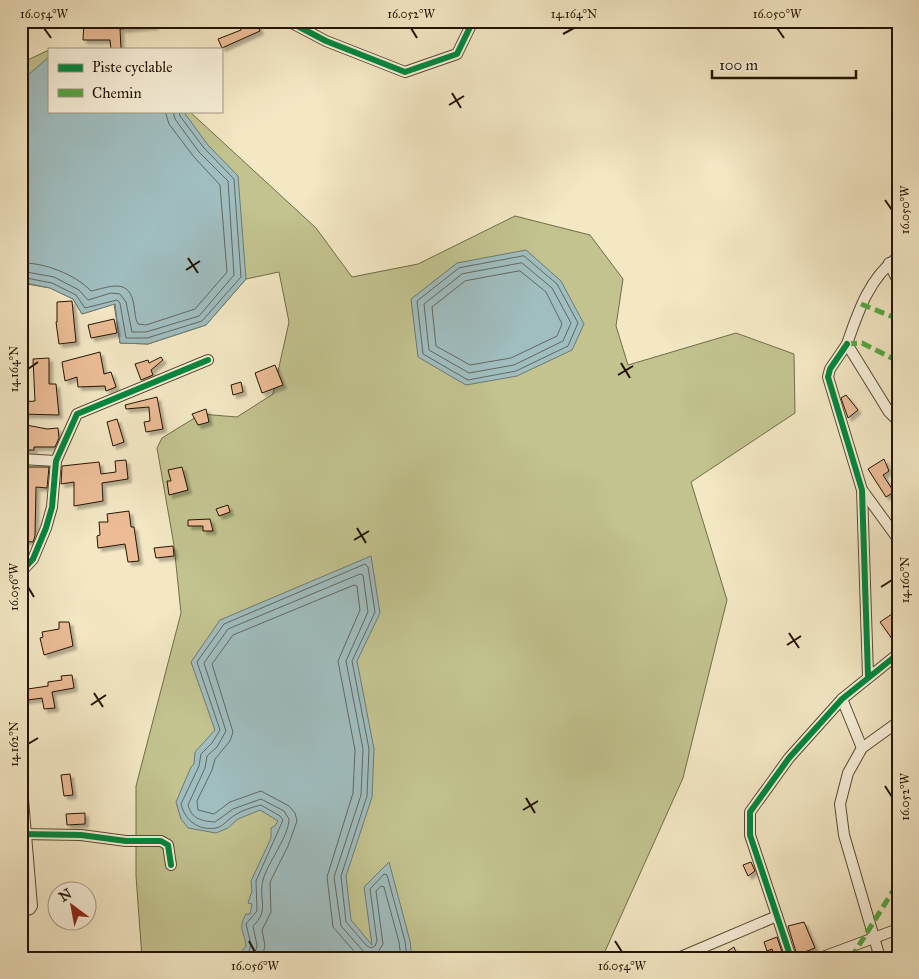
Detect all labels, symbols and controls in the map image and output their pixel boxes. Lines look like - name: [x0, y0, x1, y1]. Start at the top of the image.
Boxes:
- text: 16.054°W: [20, 7, 69, 21]
- text: 16.052°W: [387, 7, 435, 21]
- text: 14.164°N: [551, 7, 597, 21]
- text: 16.050°W: [753, 7, 802, 21]
- legend: [48, 48, 222, 112]
- scale bar: [712, 48, 855, 80]
- text: 100 m: [719, 56, 759, 74]
- text: Piste cyclable: [92, 58, 172, 76]
- text: Chemin: [92, 84, 142, 102]
- text: 16.050°W: [898, 185, 912, 234]
- text: 14.164°N: [7, 346, 21, 392]
- text: 14.160°N: [898, 557, 912, 603]
- text: 16.056°W: [7, 562, 21, 611]
- text: 14.162°N: [7, 721, 21, 767]
- text: 16.052°W: [898, 773, 912, 821]
- north arrow: [48, 882, 98, 932]
- text: N: [56, 885, 75, 906]
- text: 16.056°W: [231, 959, 280, 973]
- text: 16.054°W: [598, 959, 647, 973]

